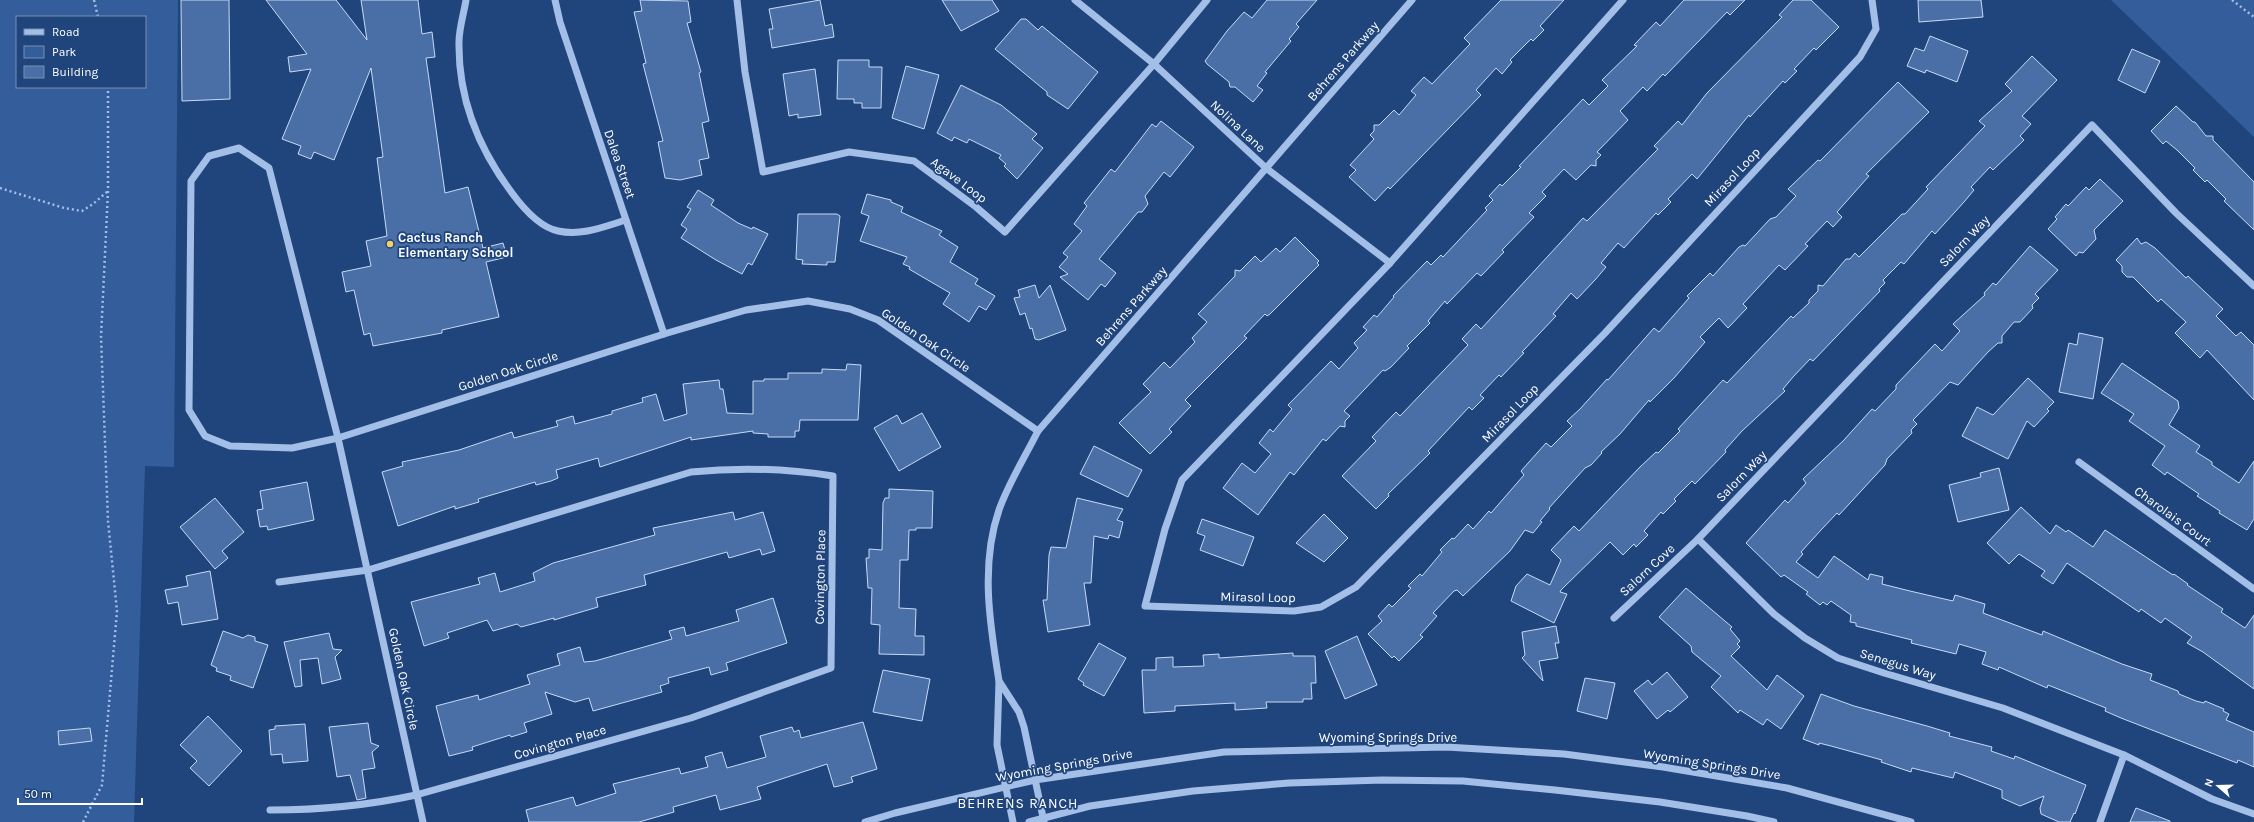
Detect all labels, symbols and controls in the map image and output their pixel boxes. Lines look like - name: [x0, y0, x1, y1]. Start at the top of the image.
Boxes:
- legend: [16, 16, 146, 88]
- street label: Behrens Parkway: [1304, 18, 1382, 104]
- text: Road: [52, 25, 80, 39]
- text: Park: [52, 45, 77, 59]
- text: Building: [52, 65, 99, 79]
- street label: Nolina Lane: [1208, 97, 1269, 155]
- street label: Dalea Street: [601, 128, 639, 201]
- street label: Mirasol Loop: [1701, 144, 1763, 210]
- street label: Agave Loop: [928, 154, 990, 206]
- street label: Salorn Way: [1936, 212, 1992, 270]
- place label: Cactus Ranch Elementary School: [398, 230, 513, 260]
- marker: Cactus Ranch Elementary School: [385, 239, 395, 249]
- street label: Behrens Parkway: [1092, 263, 1170, 349]
- street label: Golden Oak Circle: [879, 305, 974, 375]
- street label: Golden Oak Circle: [456, 348, 560, 394]
- street label: Mirasol Loop: [1478, 381, 1542, 445]
- street label: Salorn Way: [1713, 447, 1769, 505]
- street label: Charolais Court: [2131, 483, 2215, 549]
- street label: Covington Place: [812, 529, 828, 625]
- street label: Salorn Cove: [1616, 541, 1678, 599]
- street label: Mirasol Loop: [1220, 589, 1296, 605]
- street label: Golden Oak Circle: [386, 627, 422, 732]
- street label: Senegus Way: [1858, 645, 1938, 683]
- street label: Covington Place: [512, 722, 608, 762]
- street label: Wyoming Springs Drive: [1319, 730, 1458, 745]
- street label: Wyoming Springs Drive: [994, 746, 1134, 784]
- street label: Wyoming Springs Drive: [1642, 746, 1782, 782]
- north arrow: [2198, 766, 2238, 806]
- text: N: [2202, 777, 2217, 789]
- scale bar: [18, 780, 142, 806]
- text: 50 m: [24, 787, 52, 801]
- district label: BEHRENS RANCH: [958, 795, 1078, 812]

